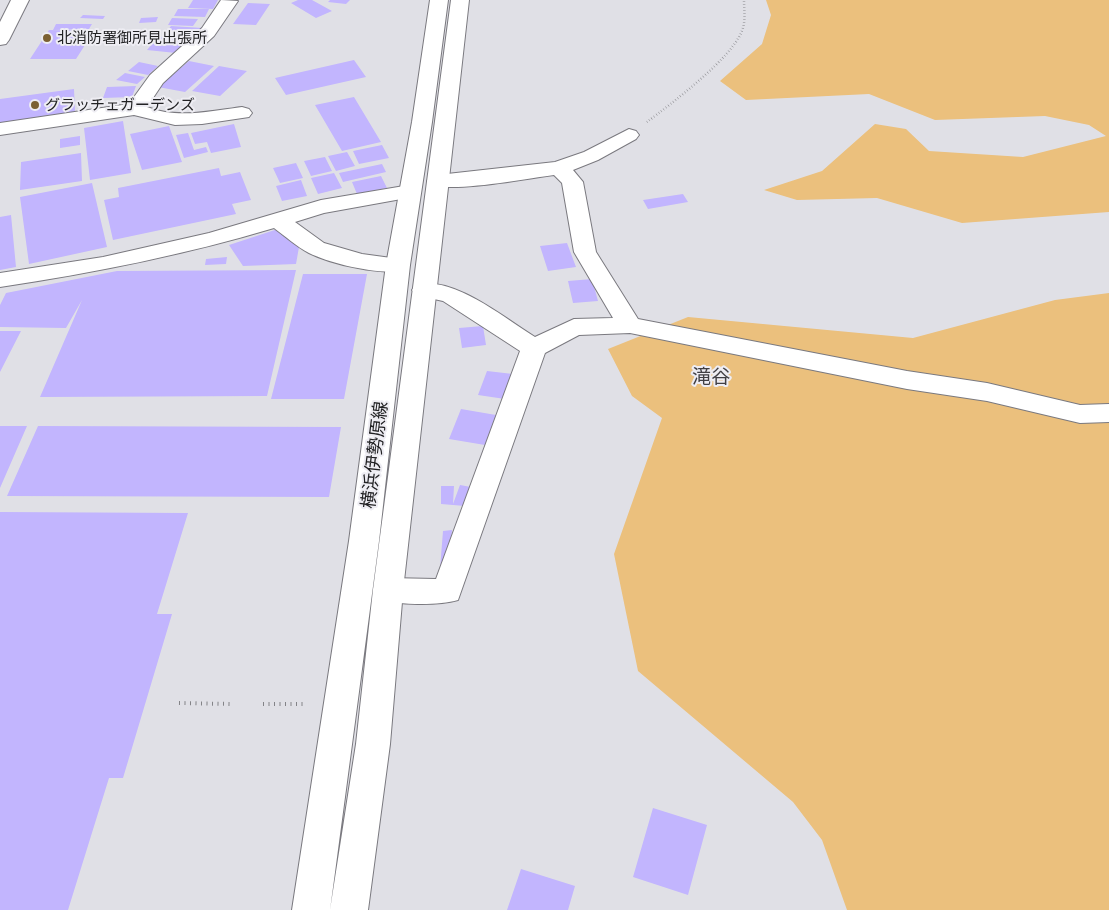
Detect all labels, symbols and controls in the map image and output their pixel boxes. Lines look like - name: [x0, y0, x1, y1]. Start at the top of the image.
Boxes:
- place label: 北消防署御所見出張所: [57, 29, 207, 47]
- marker: 北消防署御所見出張所: [41, 32, 53, 44]
- place label: グラッチェガーデンズ: [45, 96, 195, 114]
- marker: グラッチェガーデンズ: [29, 99, 41, 111]
- district label: 滝谷: [692, 366, 730, 388]
- street label: 横浜伊勢原線: [358, 400, 392, 510]

